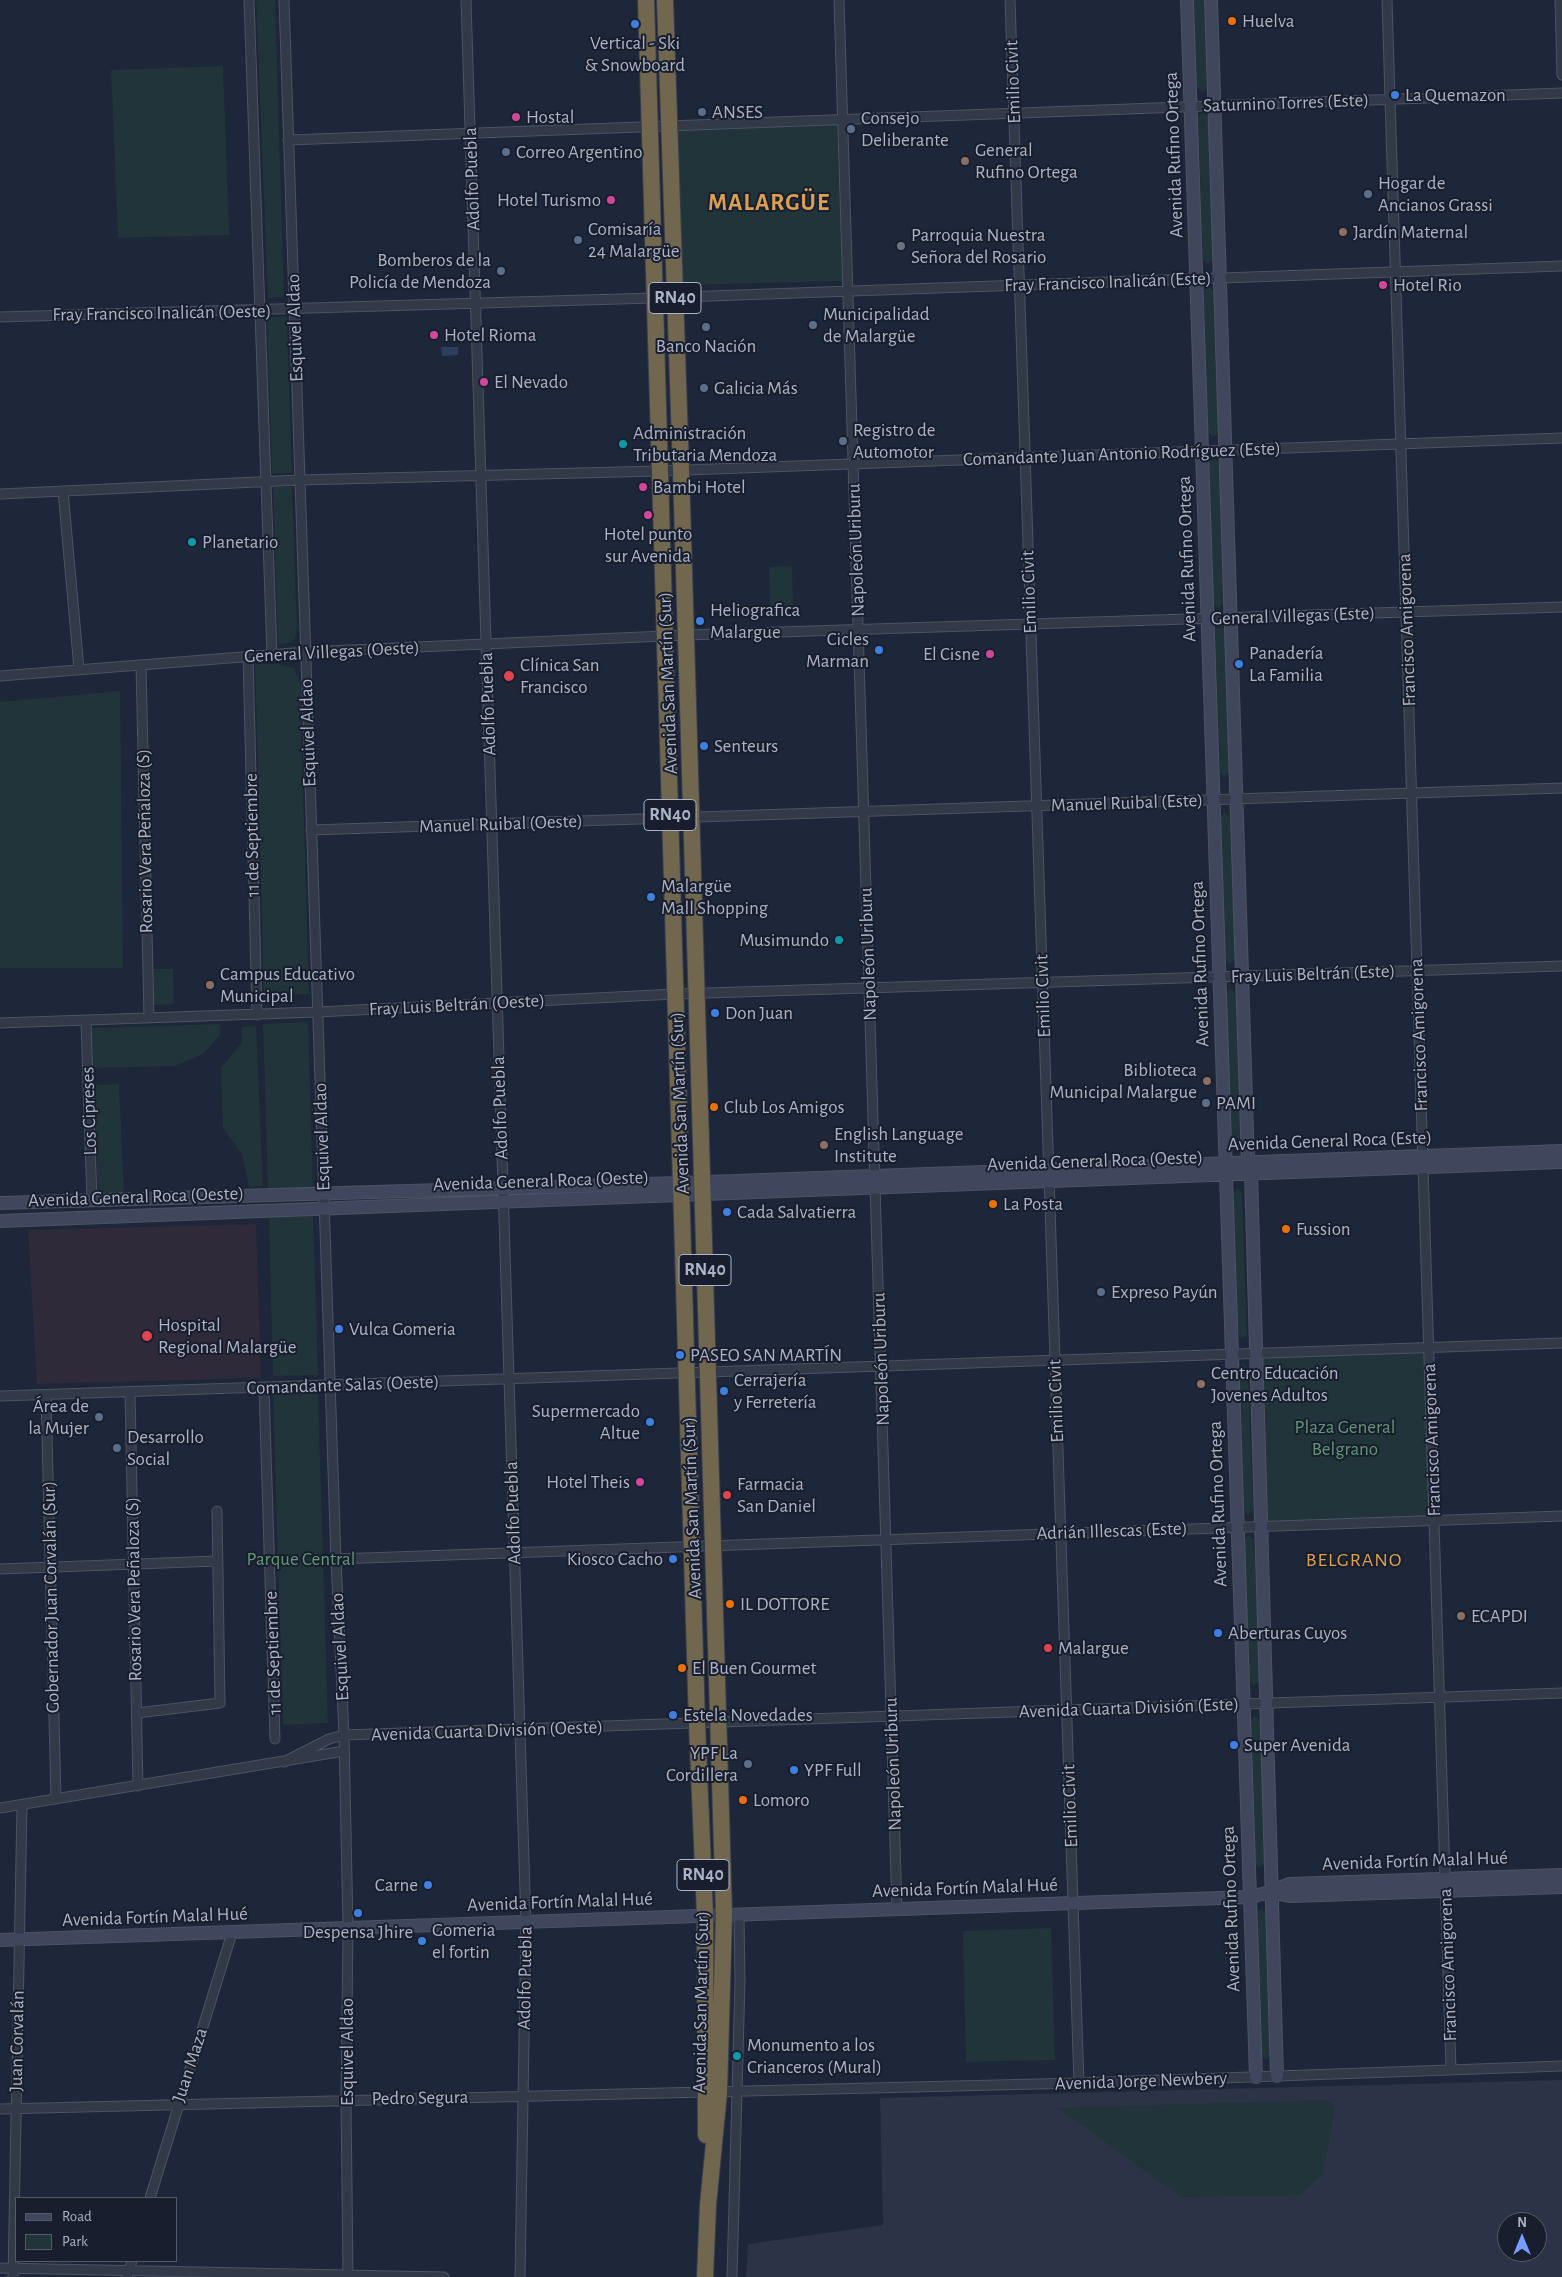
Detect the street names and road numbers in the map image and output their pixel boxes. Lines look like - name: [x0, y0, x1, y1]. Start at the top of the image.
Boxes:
- street label: Emilio Civit: [1000, 40, 1026, 124]
- street label: Avenida Rufino Ortega: [1160, 72, 1188, 238]
- street label: Saturnino Torres (Este): [1203, 89, 1369, 117]
- street label: Adolfo Puebla: [459, 127, 485, 231]
- street label: Fray Francisco Inalicán (Este): [1004, 267, 1212, 297]
- street label: Esquivel Aldao: [282, 274, 308, 382]
- road number: RN40: [649, 282, 701, 314]
- street label: Fray Francisco Inalicán (Oeste): [52, 300, 272, 326]
- street label: Comandante Juan Antonio Rodríguez (Este): [963, 437, 1281, 471]
- street label: Avenida Rufino Ortega: [1173, 476, 1201, 642]
- street label: Napoleón Uriburu: [842, 483, 870, 617]
- street label: Emilio Civit: [1016, 550, 1042, 634]
- street label: Francisco Amigorena: [1393, 553, 1421, 707]
- street label: Avenida San Martín (Sur): [653, 591, 683, 775]
- street label: General Villegas (Este): [1211, 602, 1375, 630]
- street label: General Villegas (Oeste): [244, 636, 420, 668]
- street label: Adolfo Puebla: [475, 652, 501, 756]
- street label: Esquivel Aldao: [295, 679, 321, 787]
- street label: Rosario Vera Peñaloza (S): [132, 748, 158, 934]
- street label: 11 de Septiembre: [240, 773, 264, 897]
- street label: Manuel Ruibal (Este): [1050, 789, 1204, 817]
- road number: RN40: [644, 800, 696, 830]
- street label: Manuel Ruibal (Oeste): [419, 810, 583, 838]
- street label: Avenida Rufino Ortega: [1186, 881, 1214, 1047]
- street label: Napoleón Uriburu: [854, 887, 882, 1021]
- street label: Emilio Civit: [1030, 954, 1056, 1038]
- street label: Francisco Amigorena: [1405, 958, 1433, 1112]
- street label: Fray Luis Beltrán (Este): [1230, 960, 1396, 988]
- street label: Fray Luis Beltrán (Oeste): [368, 989, 546, 1021]
- street label: Avenida San Martín (Sur): [665, 1011, 695, 1195]
- street label: Adolfo Puebla: [487, 1056, 513, 1160]
- street label: Los Cipreses: [76, 1066, 102, 1156]
- street label: Esquivel Aldao: [309, 1083, 335, 1191]
- street label: Avenida General Roca (Este): [1227, 1126, 1433, 1156]
- street label: Avenida General Roca (Oeste): [987, 1146, 1203, 1176]
- street label: Avenida General Roca (Oeste): [433, 1166, 649, 1196]
- street label: Avenida General Roca (Oeste): [28, 1182, 244, 1212]
- road number: RN40: [679, 1254, 731, 1286]
- street label: Napoleón Uriburu: [867, 1292, 895, 1426]
- street label: Emilio Civit: [1043, 1359, 1069, 1443]
- street label: Francisco Amigorena: [1418, 1363, 1446, 1517]
- street label: Comandante Salas (Oeste): [246, 1370, 440, 1400]
- street label: Avenida San Martín (Sur): [677, 1416, 707, 1600]
- street label: Avenida Rufino Ortega: [1204, 1421, 1232, 1587]
- street label: Adolfo Puebla: [500, 1461, 526, 1565]
- street label: Gobernador Juan Corvalán (Sur): [38, 1481, 64, 1713]
- street label: Rosario Vera Peñaloza (S): [121, 1496, 147, 1682]
- street label: Adrián Illescas (Este): [1036, 1517, 1188, 1545]
- street label: 11 de Septiembre: [259, 1591, 287, 1715]
- street label: Esquivel Aldao: [326, 1592, 354, 1702]
- street label: Avenida Cuarta División (Este): [1018, 1693, 1240, 1723]
- street label: Napoleón Uriburu: [879, 1697, 907, 1831]
- street label: Avenida Cuarta División (Oeste): [371, 1716, 603, 1746]
- street label: Emilio Civit: [1057, 1764, 1083, 1848]
- street label: Avenida Rufino Ortega: [1217, 1826, 1245, 1992]
- street label: Avenida Fortín Malal Hué: [1322, 1846, 1508, 1876]
- road number: RN40: [677, 1860, 729, 1890]
- street label: Avenida Fortín Malal Hué: [872, 1873, 1058, 1903]
- street label: Avenida Fortín Malal Hué: [467, 1887, 653, 1917]
- street label: Francisco Amigorena: [1434, 1888, 1462, 2042]
- street label: Avenida Fortín Malal Hué: [62, 1902, 248, 1932]
- street label: Avenida San Martín (Sur): [688, 1911, 714, 2093]
- street label: Adolfo Puebla: [513, 1926, 537, 2030]
- street label: Juan Corvalán: [5, 1990, 29, 2092]
- street label: Esquivel Aldao: [336, 1998, 358, 2106]
- street label: Juan Maza: [167, 2025, 213, 2105]
- street label: Avenida Jorge Newbery: [1054, 2067, 1228, 2095]
- street label: Pedro Segura: [371, 2086, 469, 2110]

